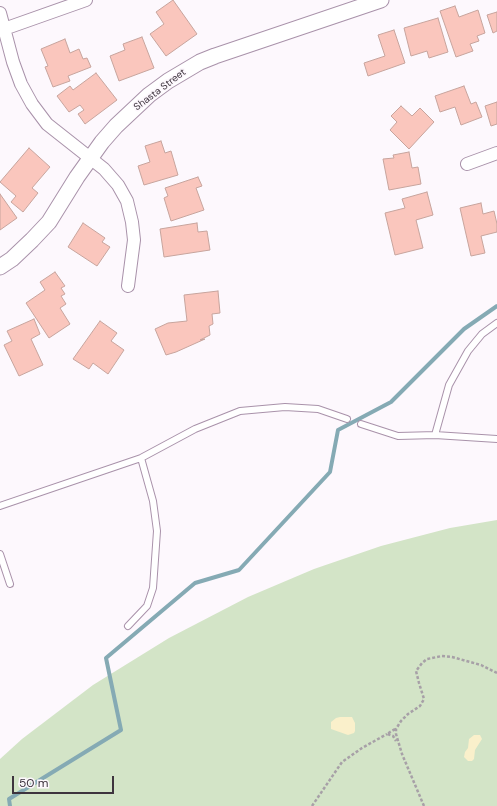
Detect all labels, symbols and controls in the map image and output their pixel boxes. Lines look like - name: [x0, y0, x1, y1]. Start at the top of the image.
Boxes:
- street label: Shasta Street: [132, 67, 188, 113]
- scale bar: [14, 768, 116, 794]
- text: 50 m: [19, 775, 48, 791]

